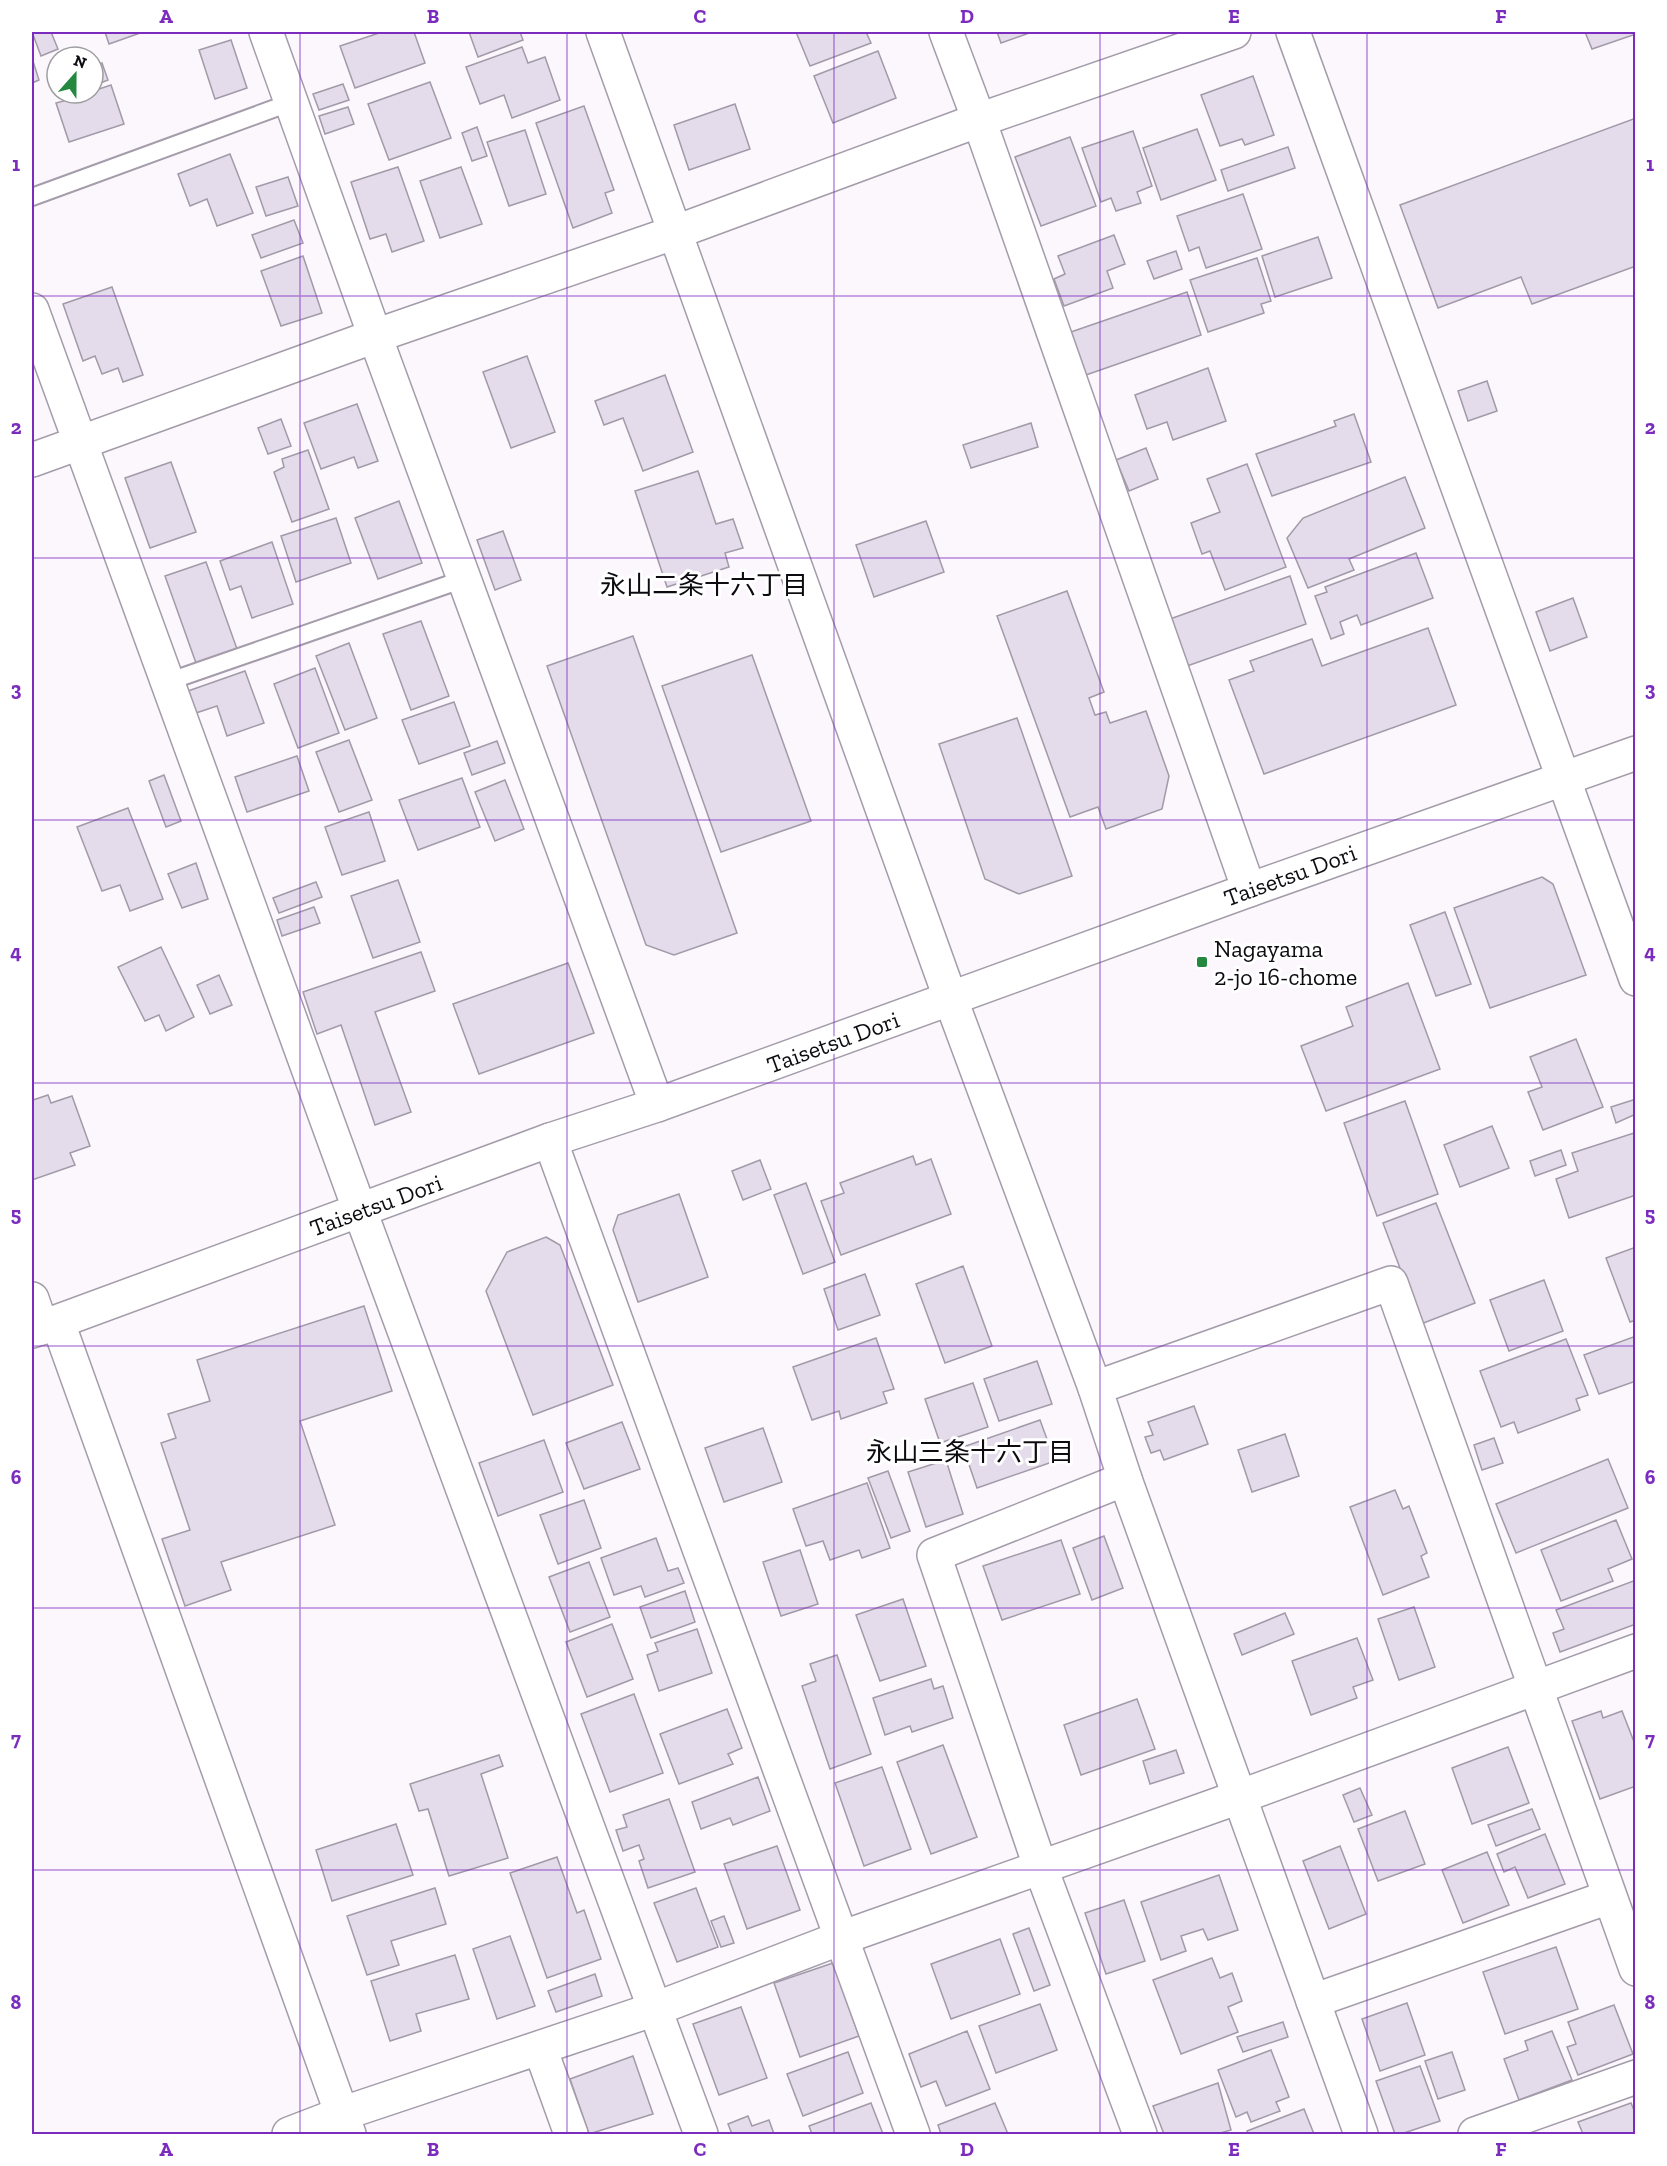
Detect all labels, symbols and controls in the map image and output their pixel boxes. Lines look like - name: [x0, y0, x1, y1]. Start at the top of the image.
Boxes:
- text: A: [159, 4, 173, 28]
- text: B: [427, 4, 439, 28]
- text: C: [694, 4, 707, 28]
- text: D: [960, 4, 974, 28]
- text: E: [1228, 4, 1240, 28]
- text: F: [1495, 4, 1507, 28]
- north arrow: [45, 45, 105, 105]
- text: N: [71, 50, 89, 73]
- text: 1: [12, 152, 20, 176]
- text: 1: [1646, 152, 1654, 176]
- text: 2: [11, 415, 22, 439]
- text: 2: [1645, 415, 1656, 439]
- district label: 永山二条十六丁目: [600, 569, 808, 601]
- text: 3: [11, 677, 22, 701]
- text: 3: [1645, 677, 1656, 701]
- street label: Taisetsu Dori: [1220, 838, 1360, 912]
- place label: Nagayama 2-jo 16-chome: [1214, 934, 1357, 991]
- text: 4: [10, 940, 22, 964]
- text: 4: [1644, 940, 1656, 964]
- marker: Nagayama 2-jo 16-chome: [1195, 955, 1209, 969]
- street label: Taisetsu Dori: [763, 1005, 903, 1079]
- street label: Taisetsu Dori: [306, 1168, 446, 1242]
- text: 5: [11, 1202, 21, 1226]
- text: 5: [1645, 1202, 1655, 1226]
- district label: 永山三条十六丁目: [866, 1436, 1074, 1468]
- text: 6: [11, 1465, 22, 1489]
- text: 6: [1645, 1465, 1656, 1489]
- text: 7: [11, 1727, 21, 1751]
- text: 7: [1645, 1727, 1655, 1751]
- text: 8: [11, 1990, 22, 2014]
- text: 8: [1645, 1990, 1656, 2014]
- text: A: [159, 2137, 173, 2161]
- text: B: [427, 2137, 439, 2161]
- text: C: [694, 2137, 707, 2161]
- text: D: [960, 2137, 974, 2161]
- text: E: [1228, 2137, 1240, 2161]
- text: F: [1495, 2137, 1507, 2161]

